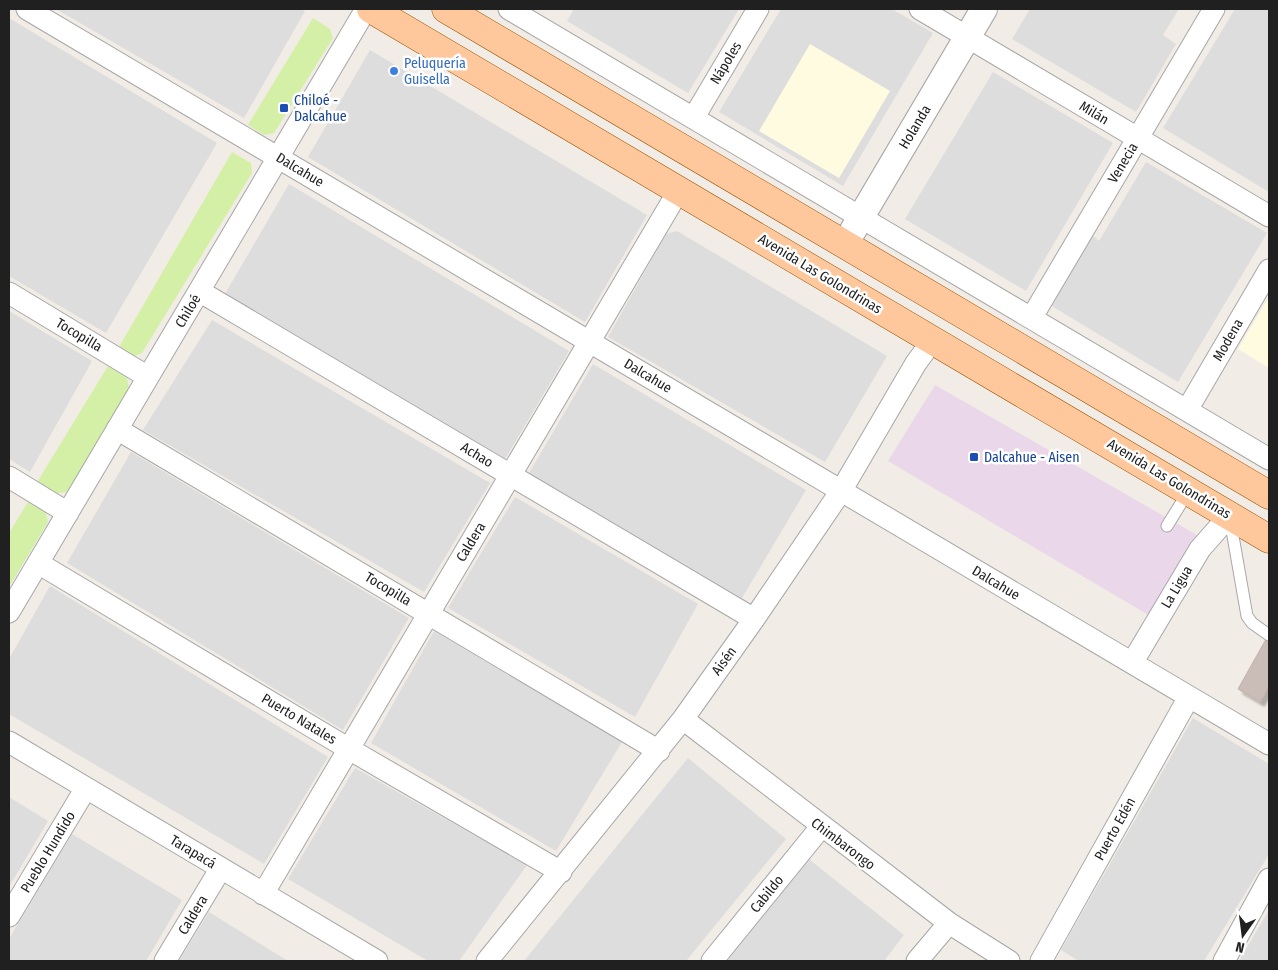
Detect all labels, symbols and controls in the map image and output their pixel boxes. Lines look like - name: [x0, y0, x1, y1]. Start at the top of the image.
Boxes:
- street label: Nápoles: [707, 39, 745, 87]
- place label: Peluquería Guisella: [404, 55, 466, 88]
- marker: Peluquería Guisella: [388, 65, 400, 77]
- place label: Chiloé - Dalcahue: [294, 92, 347, 125]
- street label: Milán: [1076, 98, 1112, 128]
- marker: Chiloé - Dalcahue: [278, 102, 290, 114]
- street label: Holanda: [895, 102, 935, 152]
- street label: Venecia: [1104, 139, 1142, 186]
- street label: Dalcahue: [273, 149, 327, 191]
- street label: Avenida Las Golondrinas: [755, 230, 885, 318]
- street label: Chiloé: [171, 291, 205, 331]
- street label: Tocopilla: [53, 314, 105, 356]
- street label: Modena: [1209, 316, 1247, 364]
- street label: Dalcahue: [621, 355, 675, 397]
- street label: Avenida Las Golondrinas: [1104, 435, 1234, 523]
- street label: Achao: [458, 439, 496, 471]
- place label: Dalcahue - Aisen: [984, 449, 1080, 466]
- marker: Dalcahue - Aisen: [968, 451, 980, 463]
- street label: Caldera: [453, 519, 489, 565]
- street label: Dalcahue: [969, 562, 1023, 604]
- street label: La Ligua: [1158, 563, 1196, 611]
- street label: Tocopilla: [362, 568, 414, 610]
- street label: Aisén: [708, 643, 740, 679]
- street label: Puerto Natales: [259, 690, 339, 748]
- street label: Puerto Edén: [1091, 795, 1139, 863]
- street label: Pueblo Hundido: [17, 808, 79, 896]
- street label: Chimbarongo: [808, 814, 878, 874]
- street label: Tarapacá: [167, 832, 219, 872]
- street label: Cabildo: [747, 872, 787, 916]
- street label: Caldera: [175, 892, 211, 938]
- north arrow: [1218, 910, 1268, 960]
- text: N: [1234, 938, 1246, 956]

